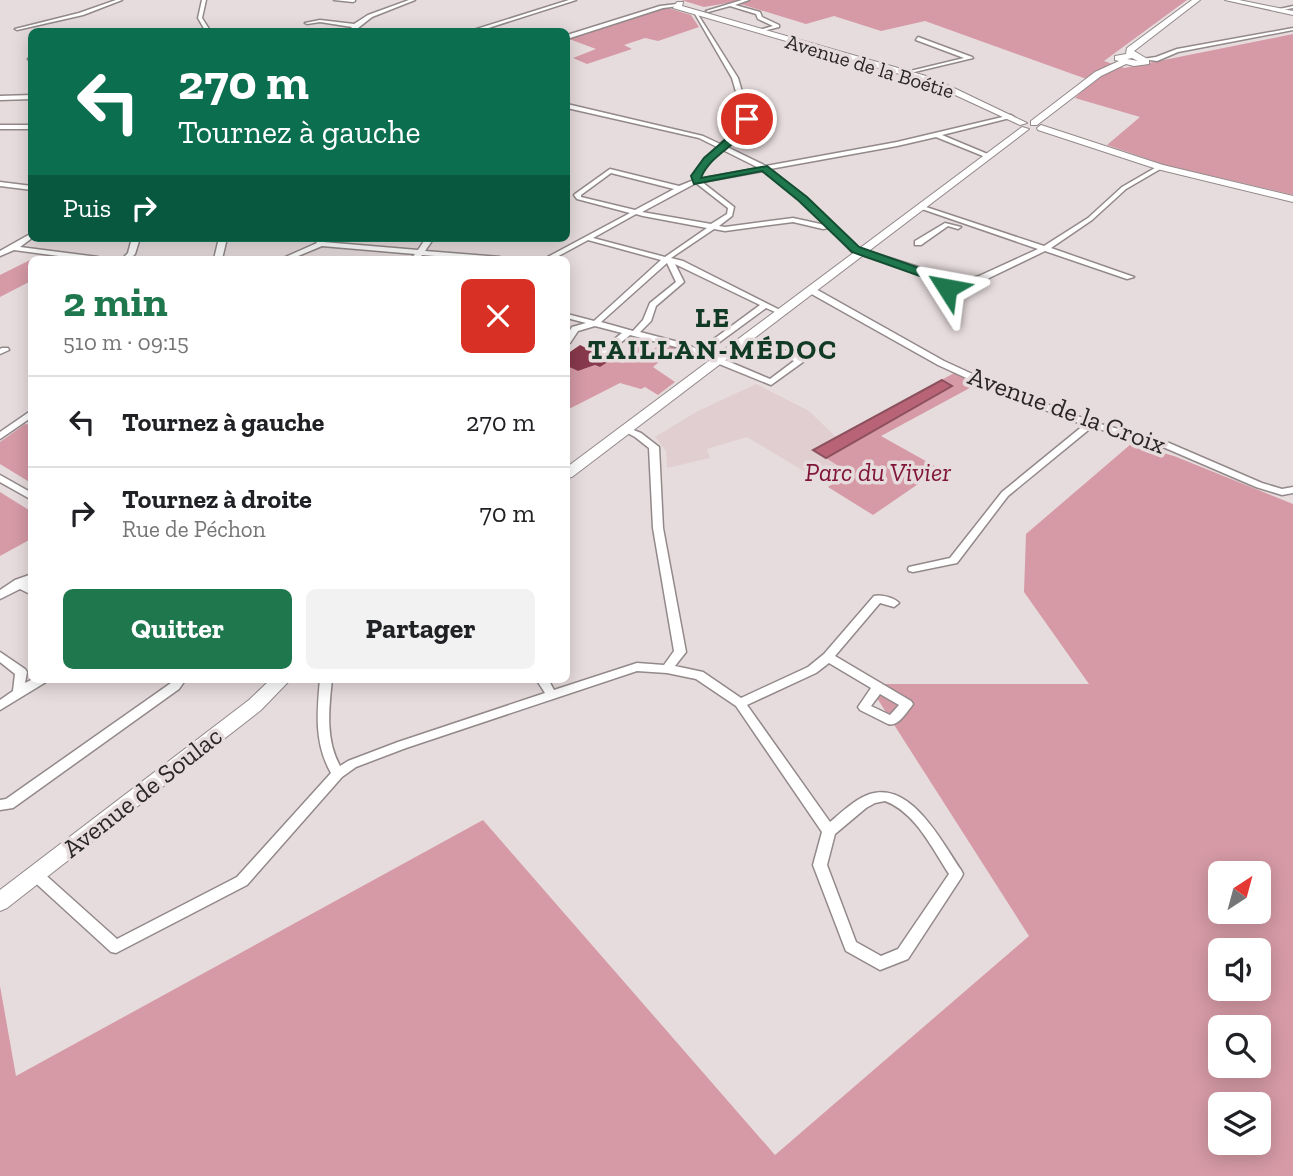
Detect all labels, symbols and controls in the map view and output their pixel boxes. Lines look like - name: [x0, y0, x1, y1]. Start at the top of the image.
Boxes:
- street label: Avenue de la Boétie: [783, 28, 957, 104]
- text: 270 m: [178, 53, 309, 112]
- icon: left: [63, 56, 154, 147]
- pin: [717, 89, 777, 149]
- icon: arrive: [728, 100, 766, 138]
- text: Tournez à gauche: [178, 113, 421, 151]
- icon: right: [125, 189, 163, 227]
- text: Puis: [63, 192, 111, 224]
- position arrow: [910, 251, 984, 325]
- text: 2 min: [63, 276, 168, 327]
- button: close: [461, 279, 535, 353]
- district label: LE TAILLAN-MÉDOC: [588, 301, 838, 366]
- text: 510 m · 09:15: [63, 328, 189, 356]
- street label: Avenue de la Croix: [964, 359, 1170, 461]
- icon: left: [63, 403, 101, 441]
- text: Tournez à gauche: [122, 406, 324, 438]
- text: 270 m: [466, 406, 535, 438]
- park label: Parc du Vivier: [805, 456, 951, 488]
- text: Tournez à droite: [122, 483, 312, 515]
- icon: right: [63, 494, 101, 532]
- text: 70 m: [479, 497, 535, 529]
- text: Rue de Péchon: [122, 515, 266, 543]
- button: Quitter: [63, 589, 292, 669]
- button: Partager: [306, 589, 535, 669]
- street label: Avenue de Soulac: [56, 720, 228, 864]
- north arrow: [1208, 861, 1270, 924]
- map controls: [1208, 861, 1271, 1155]
- button: sound: [1208, 938, 1271, 1001]
- button: search: [1208, 1015, 1271, 1078]
- button: layers: [1208, 1092, 1271, 1155]

